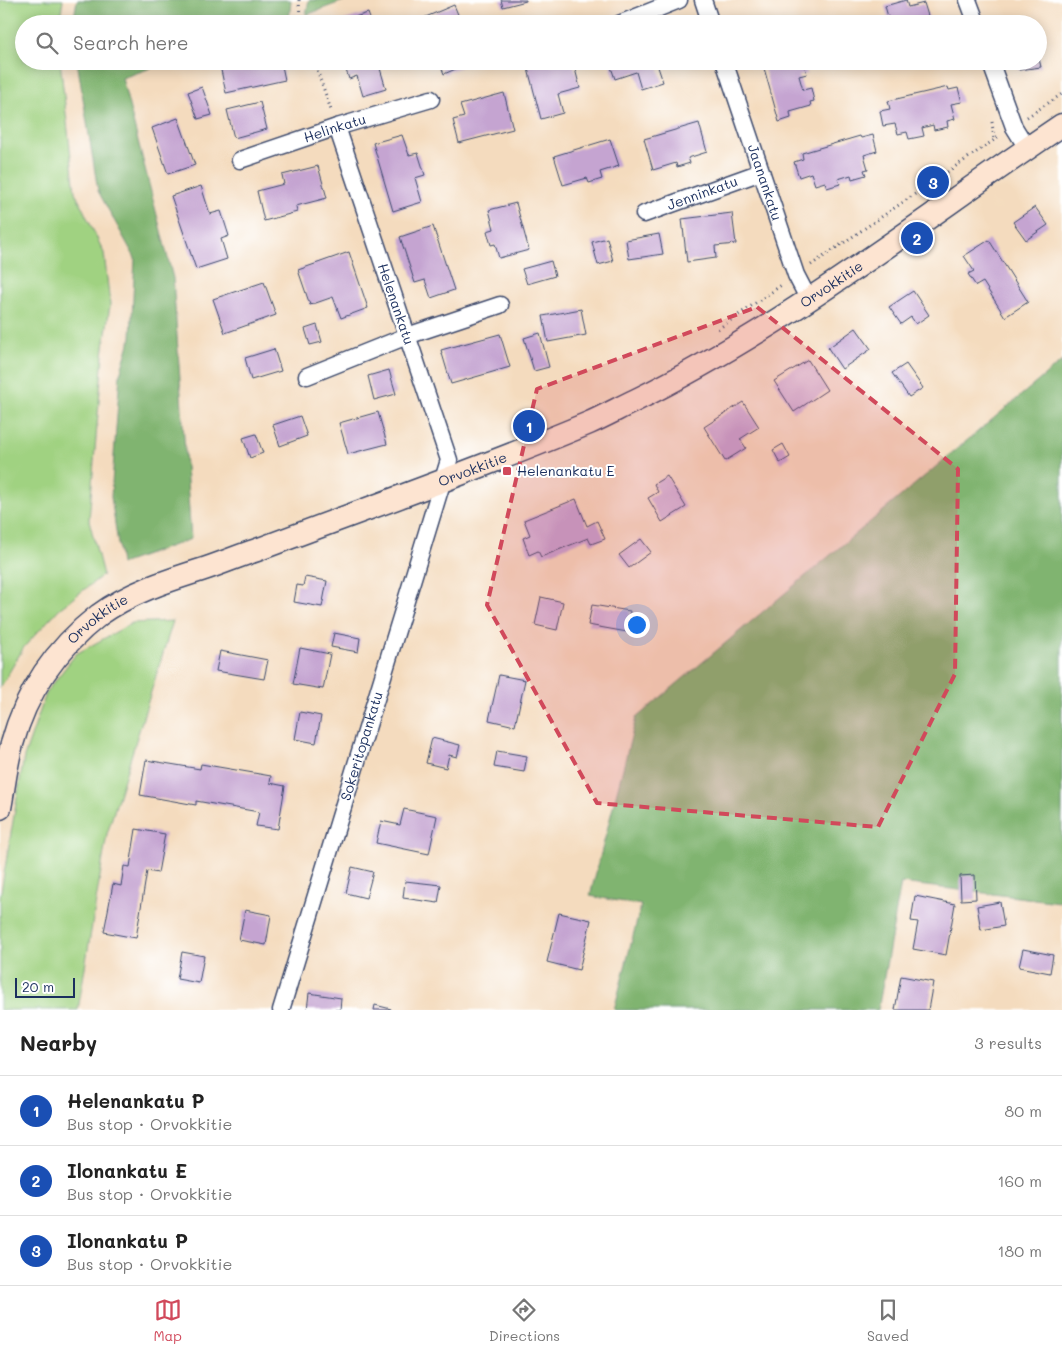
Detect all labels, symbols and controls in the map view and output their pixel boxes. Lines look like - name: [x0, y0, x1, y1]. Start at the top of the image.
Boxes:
- search box: [15, 15, 1047, 70]
- icon: search: [33, 29, 61, 57]
- text: Search here: [73, 30, 189, 55]
- street label: Helinkatu: [301, 109, 368, 147]
- street label: Jaanankatu: [744, 141, 787, 223]
- pin: 3: [917, 163, 949, 201]
- street label: Jenninkatu: [664, 171, 740, 214]
- pin: 2: [901, 219, 933, 257]
- street label: Orvokkitie: [796, 256, 866, 312]
- street label: Helenankatu: [374, 261, 419, 347]
- pin: 1: [513, 407, 545, 445]
- street label: Orvokkitie: [435, 447, 510, 491]
- place label: Helenankatu E: [517, 461, 615, 480]
- marker: Helenankatu E: [501, 465, 513, 477]
- street label: Orvokkitie: [63, 589, 131, 648]
- your location: [624, 612, 650, 638]
- street label: Sokeritopankatu: [336, 689, 387, 803]
- scale bar: [15, 975, 75, 998]
- text: 20 m: [22, 977, 54, 996]
- text: Nearby: [20, 1029, 97, 1056]
- text: 3 results: [974, 1032, 1042, 1053]
- text: Helenankatu P: [67, 1088, 205, 1113]
- text: 1: [32, 1100, 40, 1121]
- text: 80 m: [1005, 1100, 1042, 1121]
- text: Bus stop · Orvokkitie: [67, 1113, 232, 1134]
- text: Ilonankatu E: [67, 1158, 187, 1183]
- text: 2: [32, 1170, 40, 1191]
- text: 160 m: [997, 1170, 1042, 1191]
- text: Bus stop · Orvokkitie: [67, 1183, 232, 1204]
- text: Ilonankatu P: [67, 1228, 188, 1253]
- text: 3: [31, 1240, 41, 1261]
- text: 180 m: [997, 1240, 1042, 1261]
- text: Bus stop · Orvokkitie: [67, 1253, 232, 1274]
- tab: Map: [153, 1296, 182, 1345]
- tab: Directions: [489, 1296, 560, 1345]
- tab: Saved: [867, 1296, 909, 1345]

